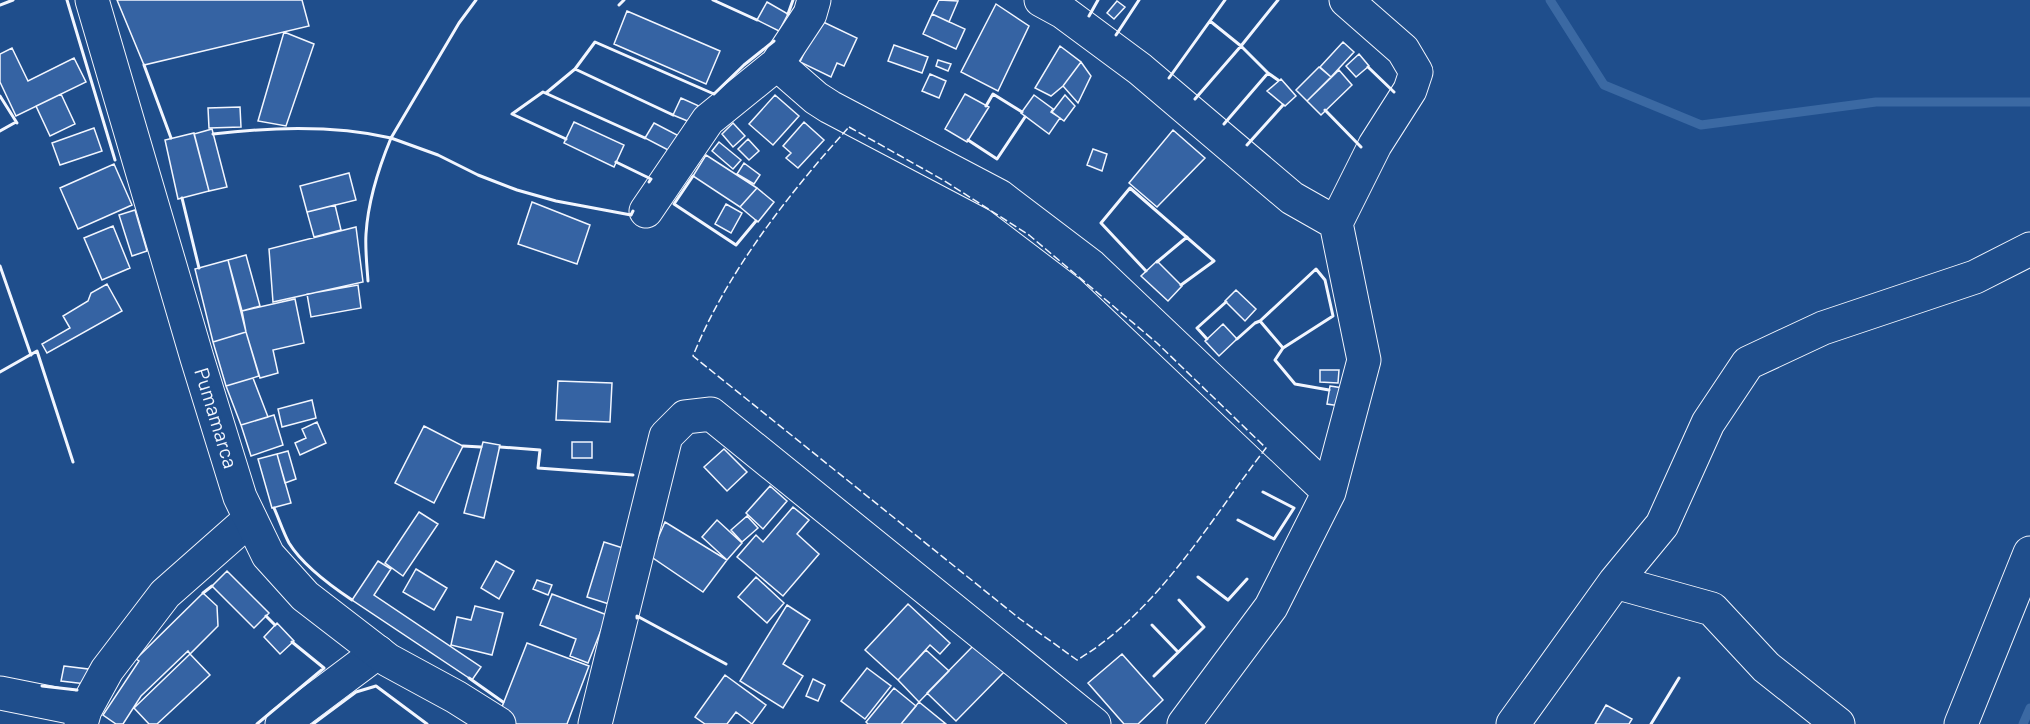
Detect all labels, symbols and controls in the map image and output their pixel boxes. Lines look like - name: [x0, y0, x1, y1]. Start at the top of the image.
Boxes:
- street label: Pumamarca: [190, 365, 244, 471]

